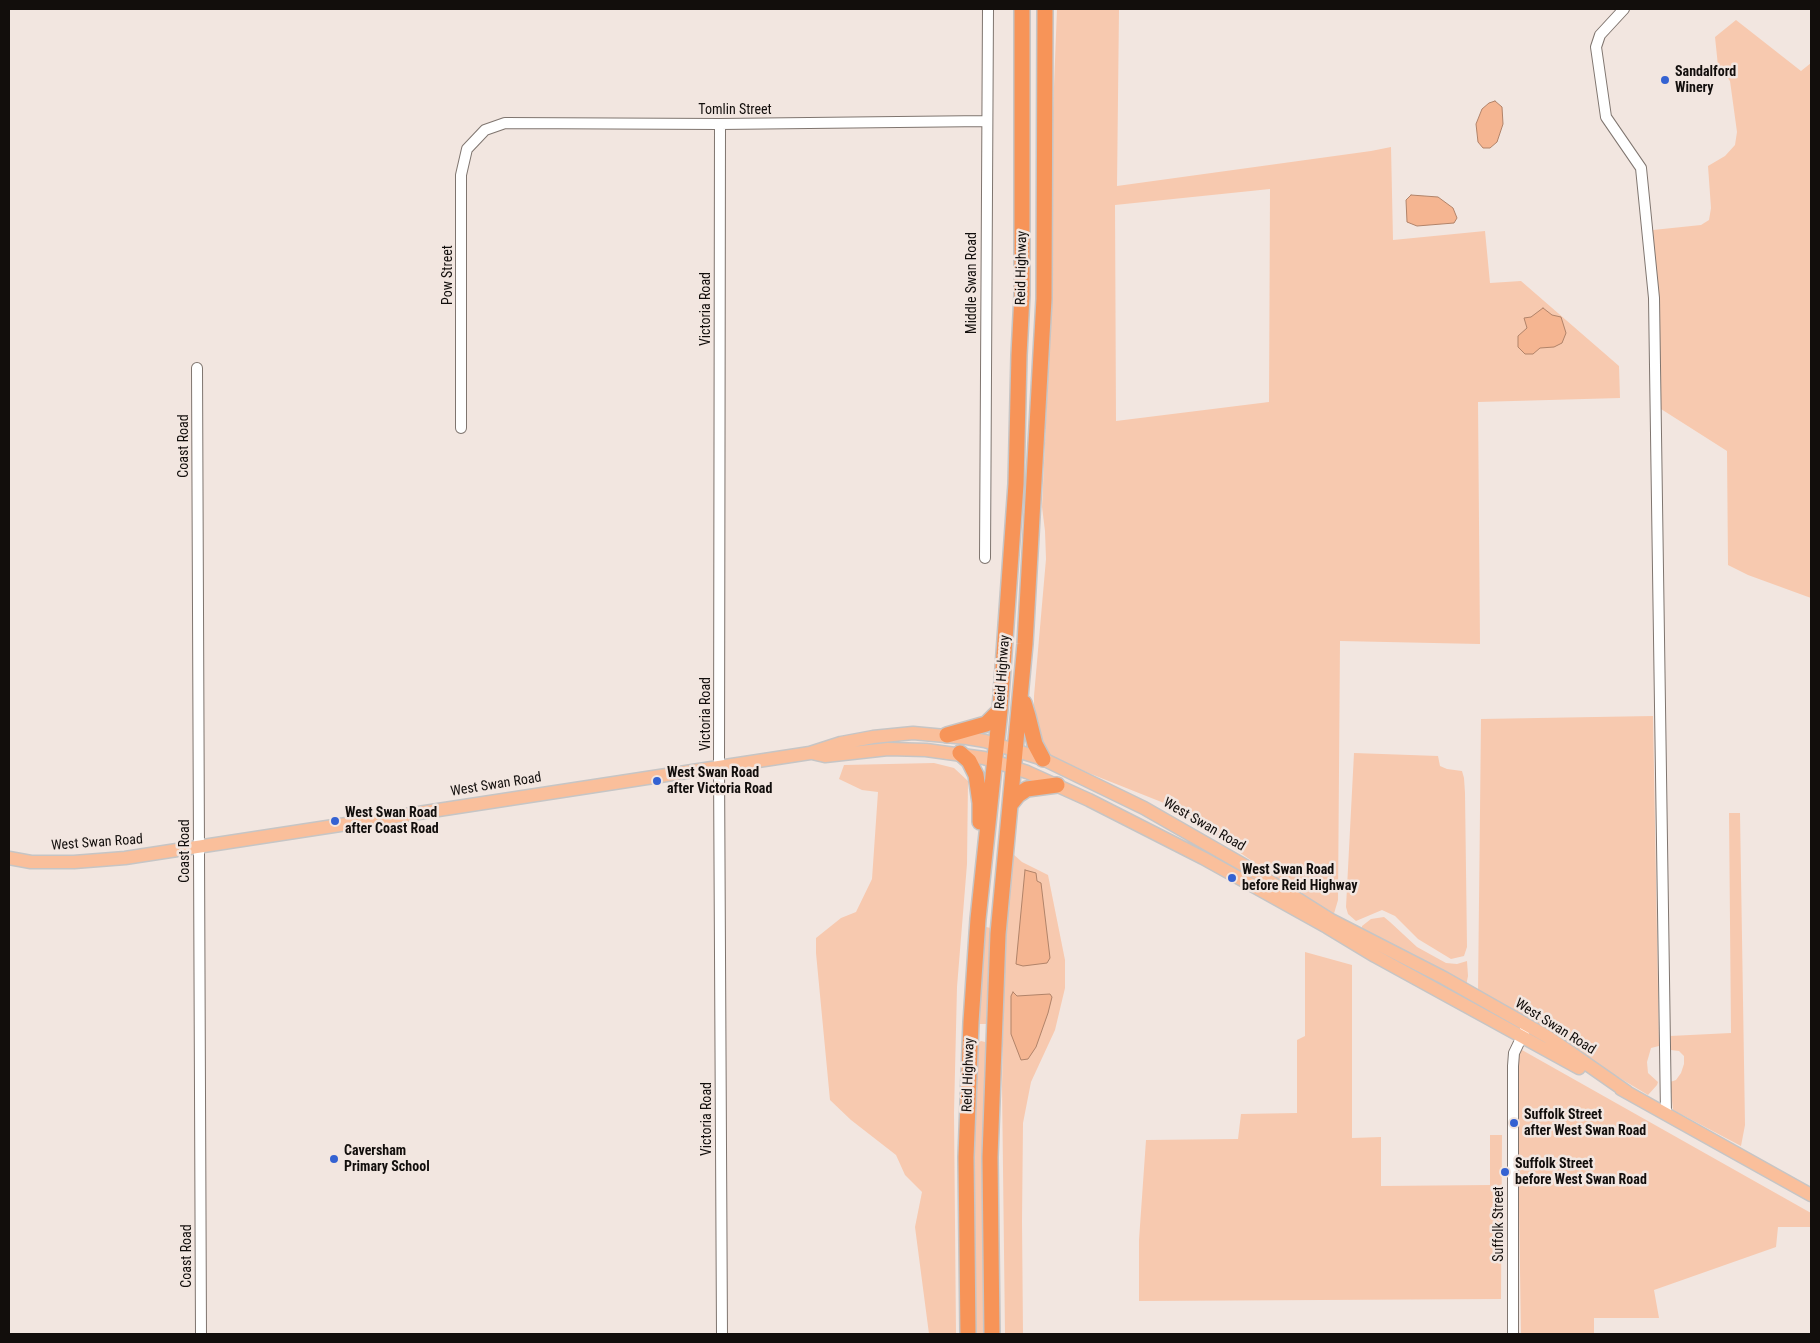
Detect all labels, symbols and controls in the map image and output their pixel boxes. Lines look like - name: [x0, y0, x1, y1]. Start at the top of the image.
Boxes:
- place label: Sandalford Winery: [1675, 64, 1736, 96]
- marker: Sandalford Winery: [1659, 74, 1671, 86]
- street label: Tomlin Street: [698, 102, 772, 118]
- street label: Reid Highway: [1013, 231, 1031, 305]
- street label: Middle Swan Road: [964, 232, 980, 334]
- street label: Pow Street: [440, 245, 456, 305]
- street label: Victoria Road: [698, 272, 714, 346]
- street label: Coast Road: [176, 414, 192, 478]
- street label: Reid Highway: [992, 634, 1014, 710]
- street label: Victoria Road: [698, 677, 714, 751]
- place label: West Swan Road after Victoria Road: [667, 765, 772, 798]
- street label: West Swan Road: [449, 770, 543, 800]
- marker: West Swan Road after Victoria Road: [651, 775, 663, 787]
- street label: West Swan Road: [1160, 795, 1248, 855]
- place label: West Swan Road after Coast Road: [345, 805, 439, 838]
- marker: West Swan Road after Coast Road: [329, 815, 341, 827]
- street label: Coast Road: [177, 819, 193, 883]
- street label: West Swan Road: [51, 831, 143, 855]
- place label: West Swan Road before Reid Highway: [1242, 862, 1357, 894]
- marker: West Swan Road before Reid Highway: [1226, 872, 1238, 884]
- street label: West Swan Road: [1512, 996, 1598, 1058]
- street label: Reid Highway: [959, 1038, 979, 1112]
- street label: Victoria Road: [699, 1082, 715, 1156]
- place label: Suffolk Street after West Swan Road: [1524, 1107, 1646, 1140]
- marker: Suffolk Street after West Swan Road: [1508, 1117, 1520, 1129]
- place label: Caversham Primary School: [344, 1143, 430, 1176]
- marker: Caversham Primary School: [328, 1153, 340, 1165]
- place label: Suffolk Street before West Swan Road: [1515, 1156, 1647, 1188]
- marker: Suffolk Street before West Swan Road: [1499, 1166, 1511, 1178]
- street label: Suffolk Street: [1491, 1186, 1507, 1262]
- street label: Coast Road: [179, 1224, 195, 1288]

